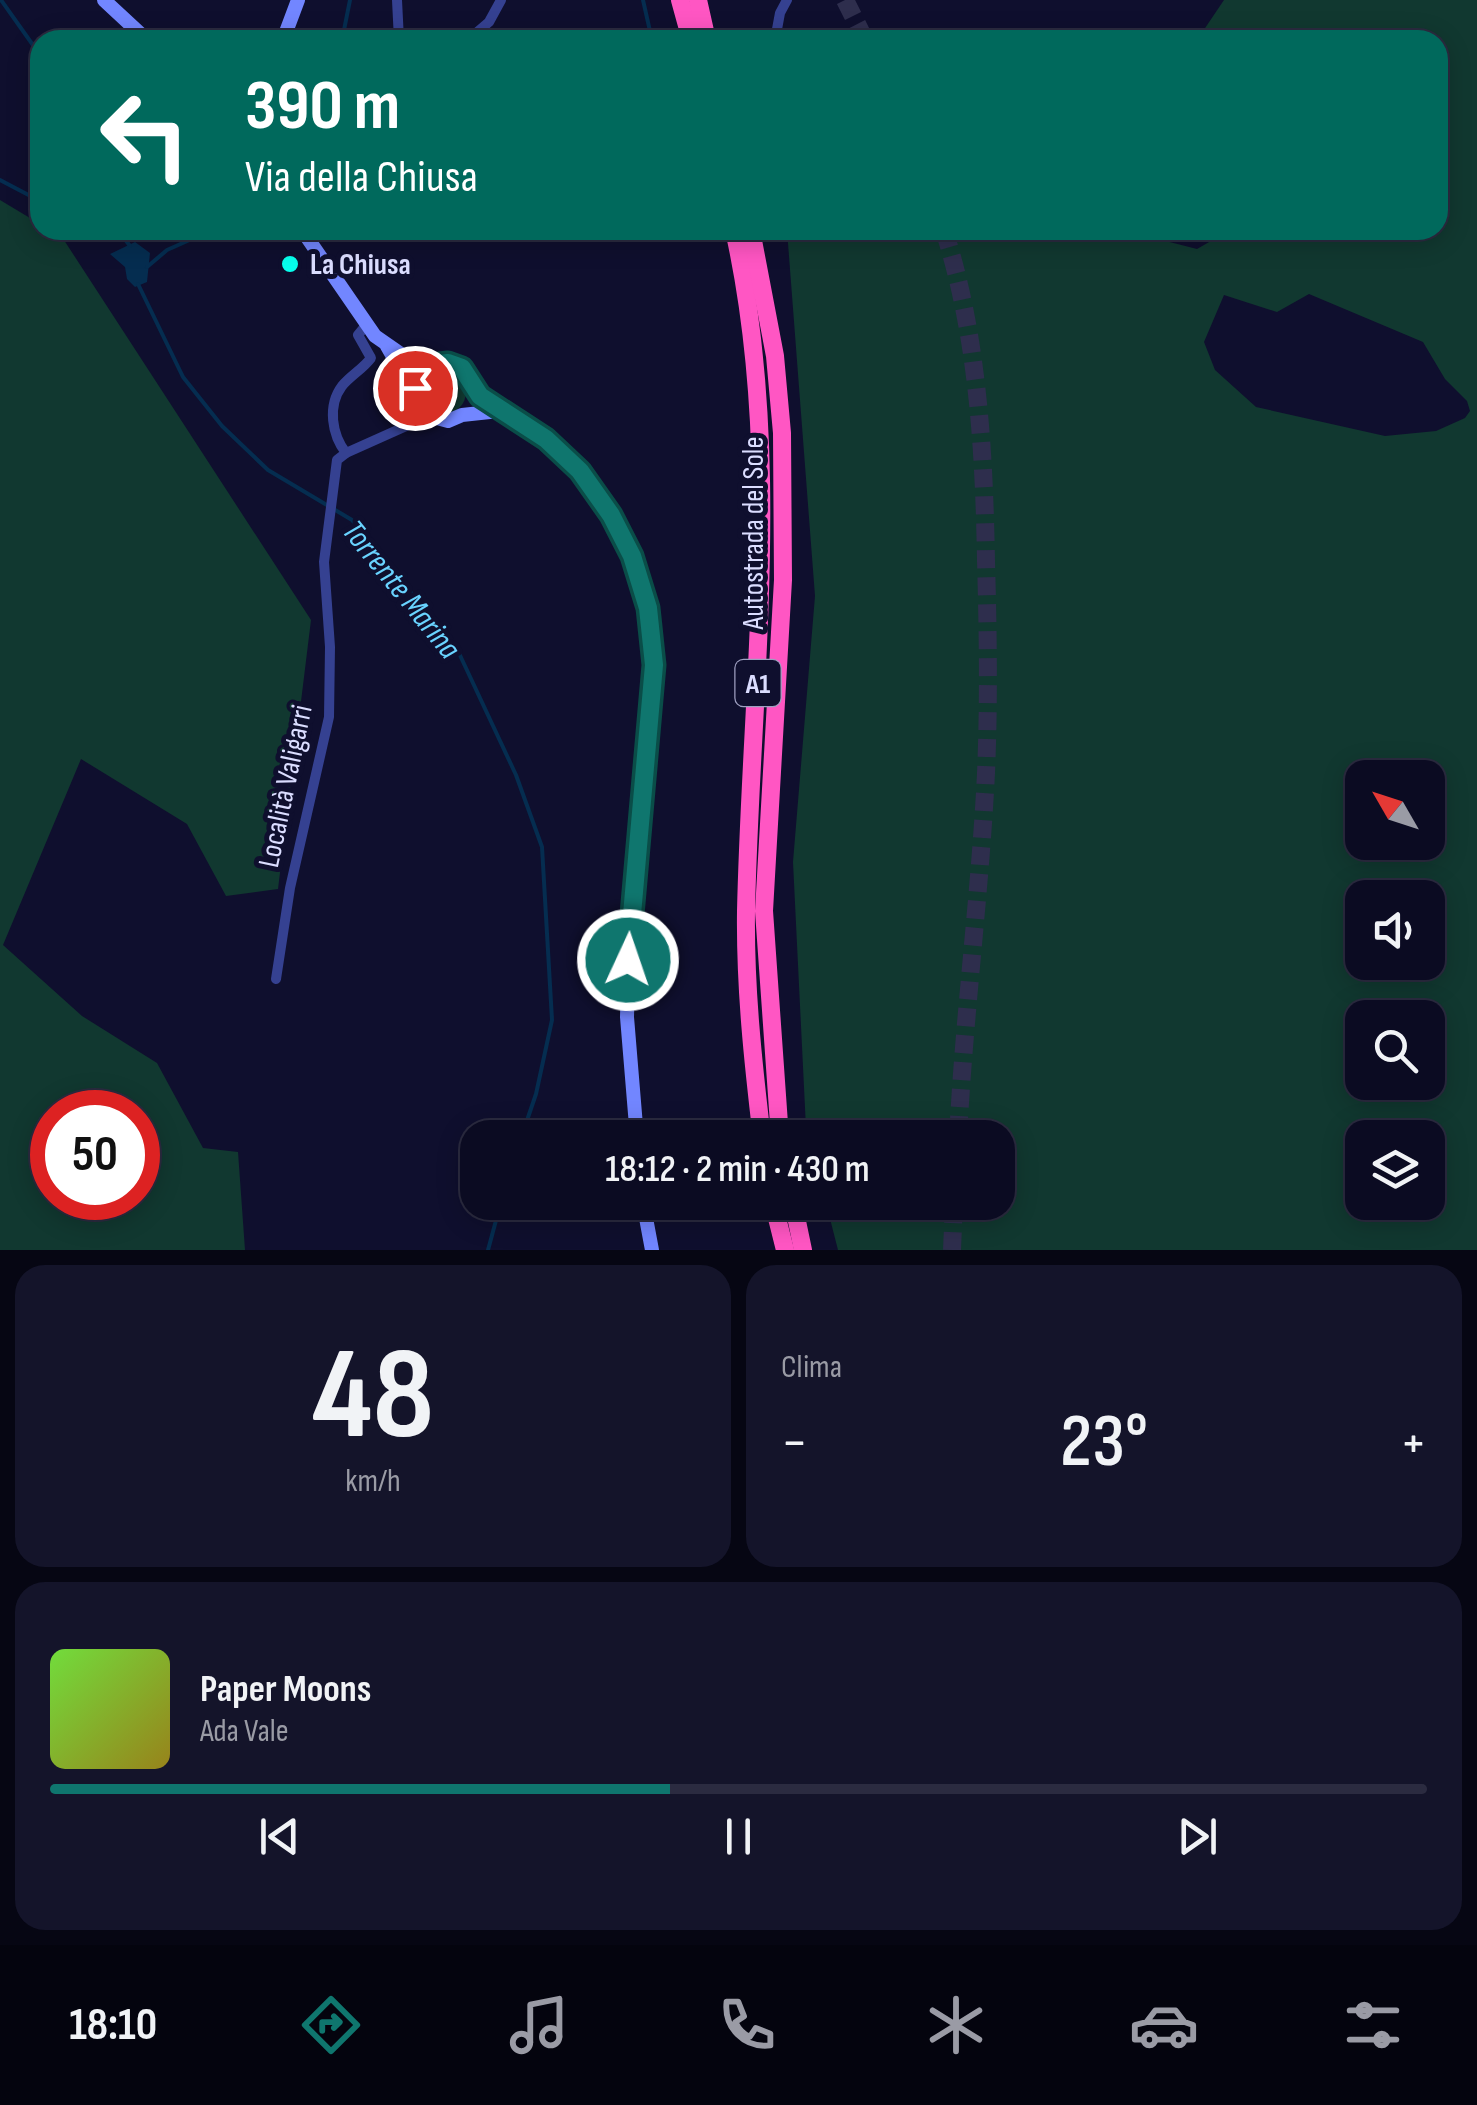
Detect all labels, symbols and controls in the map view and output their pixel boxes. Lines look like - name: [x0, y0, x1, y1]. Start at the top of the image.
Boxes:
- text: 390 m: [245, 65, 400, 149]
- icon: left: [80, 70, 210, 200]
- text: Via della Chiusa: [245, 150, 478, 205]
- place label: La Chiusa: [310, 247, 411, 283]
- marker: La Chiusa: [279, 253, 301, 275]
- pin: [373, 346, 458, 431]
- icon: arrive: [388, 361, 443, 416]
- street label: Autostrada del Sole: [736, 436, 772, 631]
- water label: Torrente Marina: [333, 513, 468, 667]
- road number: A1: [736, 660, 780, 706]
- street label: Località Valigarri: [251, 702, 321, 871]
- north arrow: [1345, 760, 1445, 860]
- map controls: [1345, 760, 1445, 1220]
- button: sound: [1345, 880, 1445, 980]
- position arrow: [576, 908, 680, 1012]
- button: search: [1345, 1000, 1445, 1100]
- speed limit sign: 50: [30, 1090, 160, 1220]
- button: layers: [1345, 1120, 1445, 1220]
- text: 18:12 · 2 min · 430 m: [605, 1147, 870, 1192]
- text: 48: [312, 1319, 434, 1475]
- text: Clima: [781, 1348, 842, 1387]
- text: 23°: [1060, 1397, 1148, 1488]
- text: −: [781, 1410, 808, 1477]
- text: +: [1400, 1410, 1427, 1477]
- text: km/h: [345, 1462, 401, 1501]
- text: Paper Moons: [200, 1667, 371, 1712]
- text: Ada Vale: [200, 1712, 289, 1751]
- icon: previous: [252, 1809, 307, 1864]
- icon: pause: [711, 1809, 766, 1864]
- icon: next: [1170, 1809, 1225, 1864]
- icon: directions: [296, 1990, 366, 2060]
- icon: music: [504, 1990, 574, 2060]
- icon: phone: [712, 1990, 782, 2060]
- icon: climate: [921, 1990, 991, 2060]
- icon: car: [1129, 1990, 1199, 2060]
- icon: filters: [1338, 1990, 1408, 2060]
- text: 18:10: [69, 1998, 157, 2053]

